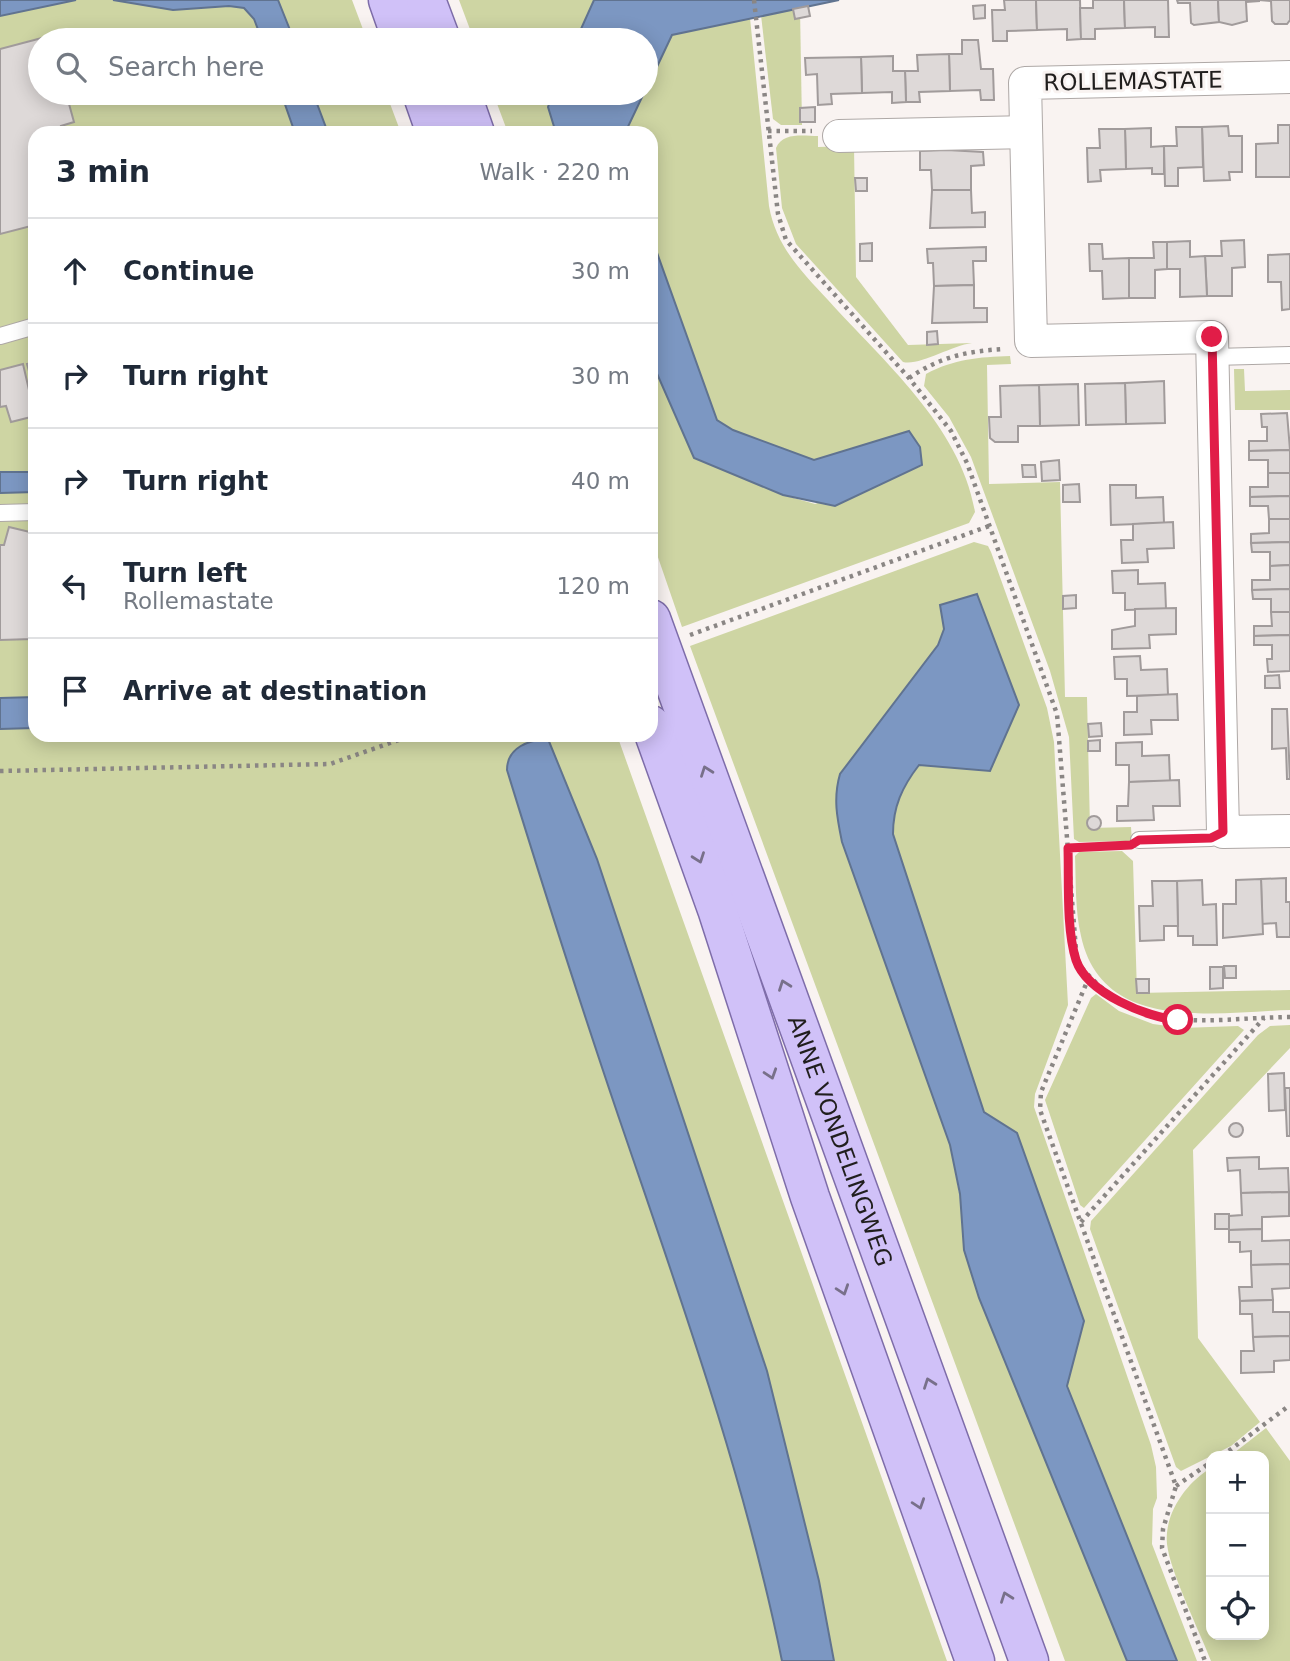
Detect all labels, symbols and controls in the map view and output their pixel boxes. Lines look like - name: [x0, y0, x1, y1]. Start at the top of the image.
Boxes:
- search box: [28, 28, 658, 105]
- icon: search: [52, 48, 90, 86]
- text: Search here: [108, 52, 264, 82]
- street label: ROLLEMASTATE: [1043, 66, 1223, 96]
- text: 3 min: [56, 154, 150, 189]
- text: Walk · 220 m: [479, 159, 630, 185]
- icon: ahead: [56, 252, 94, 290]
- text: Continue: [123, 256, 254, 286]
- text: 30 m: [571, 258, 630, 284]
- route end: [1196, 321, 1227, 352]
- icon: right: [56, 357, 94, 395]
- text: Turn right: [123, 361, 268, 391]
- text: 30 m: [571, 363, 630, 389]
- icon: right: [56, 462, 94, 500]
- text: Turn right: [123, 466, 268, 496]
- text: 40 m: [571, 468, 630, 494]
- text: Turn left: [123, 558, 247, 588]
- icon: left: [56, 567, 94, 605]
- text: 120 m: [556, 573, 630, 599]
- text: Rollemastate: [123, 588, 274, 614]
- icon: arrive: [56, 672, 94, 710]
- text: Arrive at destination: [123, 676, 427, 706]
- one-way arrow: [701, 765, 715, 777]
- one-way arrow: [691, 851, 705, 864]
- one-way arrow: [779, 979, 793, 991]
- route start: [1162, 1004, 1193, 1035]
- street label: ANNE VONDELINGWEG: [783, 1012, 898, 1270]
- one-way arrow: [762, 1068, 777, 1080]
- one-way arrow: [835, 1283, 849, 1295]
- one-way arrow: [923, 1377, 937, 1389]
- map controls: [1206, 1451, 1269, 1640]
- button: +: [1206, 1451, 1269, 1514]
- one-way arrow: [911, 1498, 925, 1510]
- button: −: [1206, 1514, 1269, 1577]
- button: locate: [1206, 1577, 1269, 1640]
- one-way arrow: [1000, 1591, 1014, 1603]

